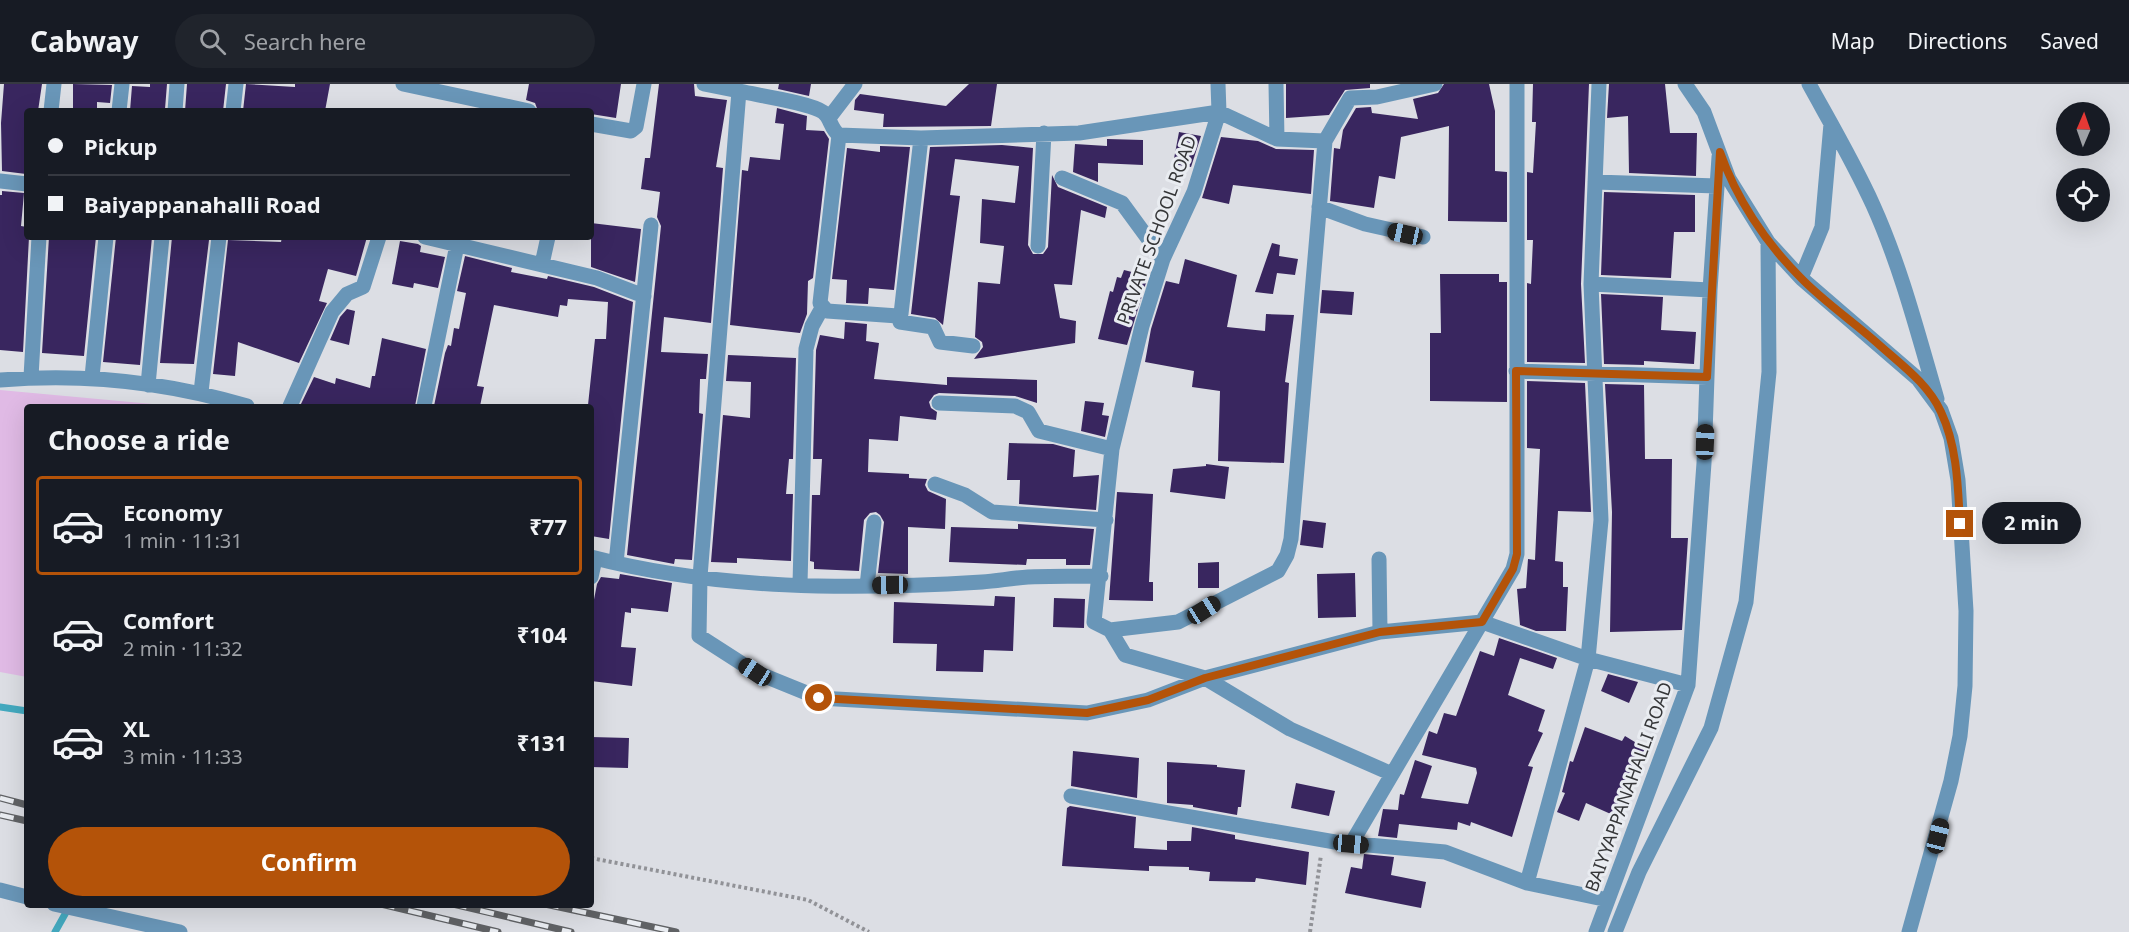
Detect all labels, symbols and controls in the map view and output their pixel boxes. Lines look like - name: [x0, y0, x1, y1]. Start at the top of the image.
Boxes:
- search box: [175, 14, 595, 68]
- text: Cabway: [30, 22, 139, 60]
- icon: search: [196, 25, 229, 58]
- text: Search here: [244, 26, 366, 56]
- text: Map: [1831, 27, 1875, 55]
- text: Directions: [1908, 27, 2007, 55]
- text: Saved: [2040, 27, 2099, 55]
- north arrow: [2056, 102, 2110, 156]
- map controls: [2056, 102, 2110, 222]
- text: Pickup: [84, 131, 157, 161]
- street label: PRIVATE SCHOOL ROAD: [1111, 132, 1201, 328]
- button: locate: [2056, 168, 2110, 222]
- text: Baiyappanahalli Road: [84, 189, 321, 219]
- car: [1386, 221, 1424, 247]
- text: Choose a ride: [48, 421, 230, 458]
- car: [1695, 424, 1715, 460]
- text: Economy: [123, 497, 222, 527]
- icon: car: [51, 499, 105, 553]
- callout: 2 min: [1981, 503, 2080, 545]
- text: 2 min: [2004, 509, 2059, 536]
- route end: [1946, 510, 1973, 537]
- text: ₹77: [529, 511, 567, 541]
- text: 1 min · 11:31: [123, 527, 243, 554]
- car: [872, 576, 908, 594]
- car: [1184, 593, 1224, 627]
- text: Comfort: [123, 605, 214, 635]
- icon: car: [51, 607, 105, 661]
- text: ₹104: [517, 619, 567, 649]
- text: 2 min · 11:32: [123, 635, 243, 662]
- car: [735, 655, 775, 689]
- street label: BAIYYAPPANAHALLI ROAD: [1579, 678, 1677, 895]
- route start: [805, 684, 832, 711]
- text: XL: [123, 713, 150, 743]
- icon: car: [51, 715, 105, 769]
- text: ₹131: [517, 727, 567, 757]
- text: 3 min · 11:33: [123, 743, 243, 770]
- car: [1925, 816, 1951, 856]
- button: Confirm: [48, 827, 570, 896]
- car: [1332, 833, 1370, 855]

